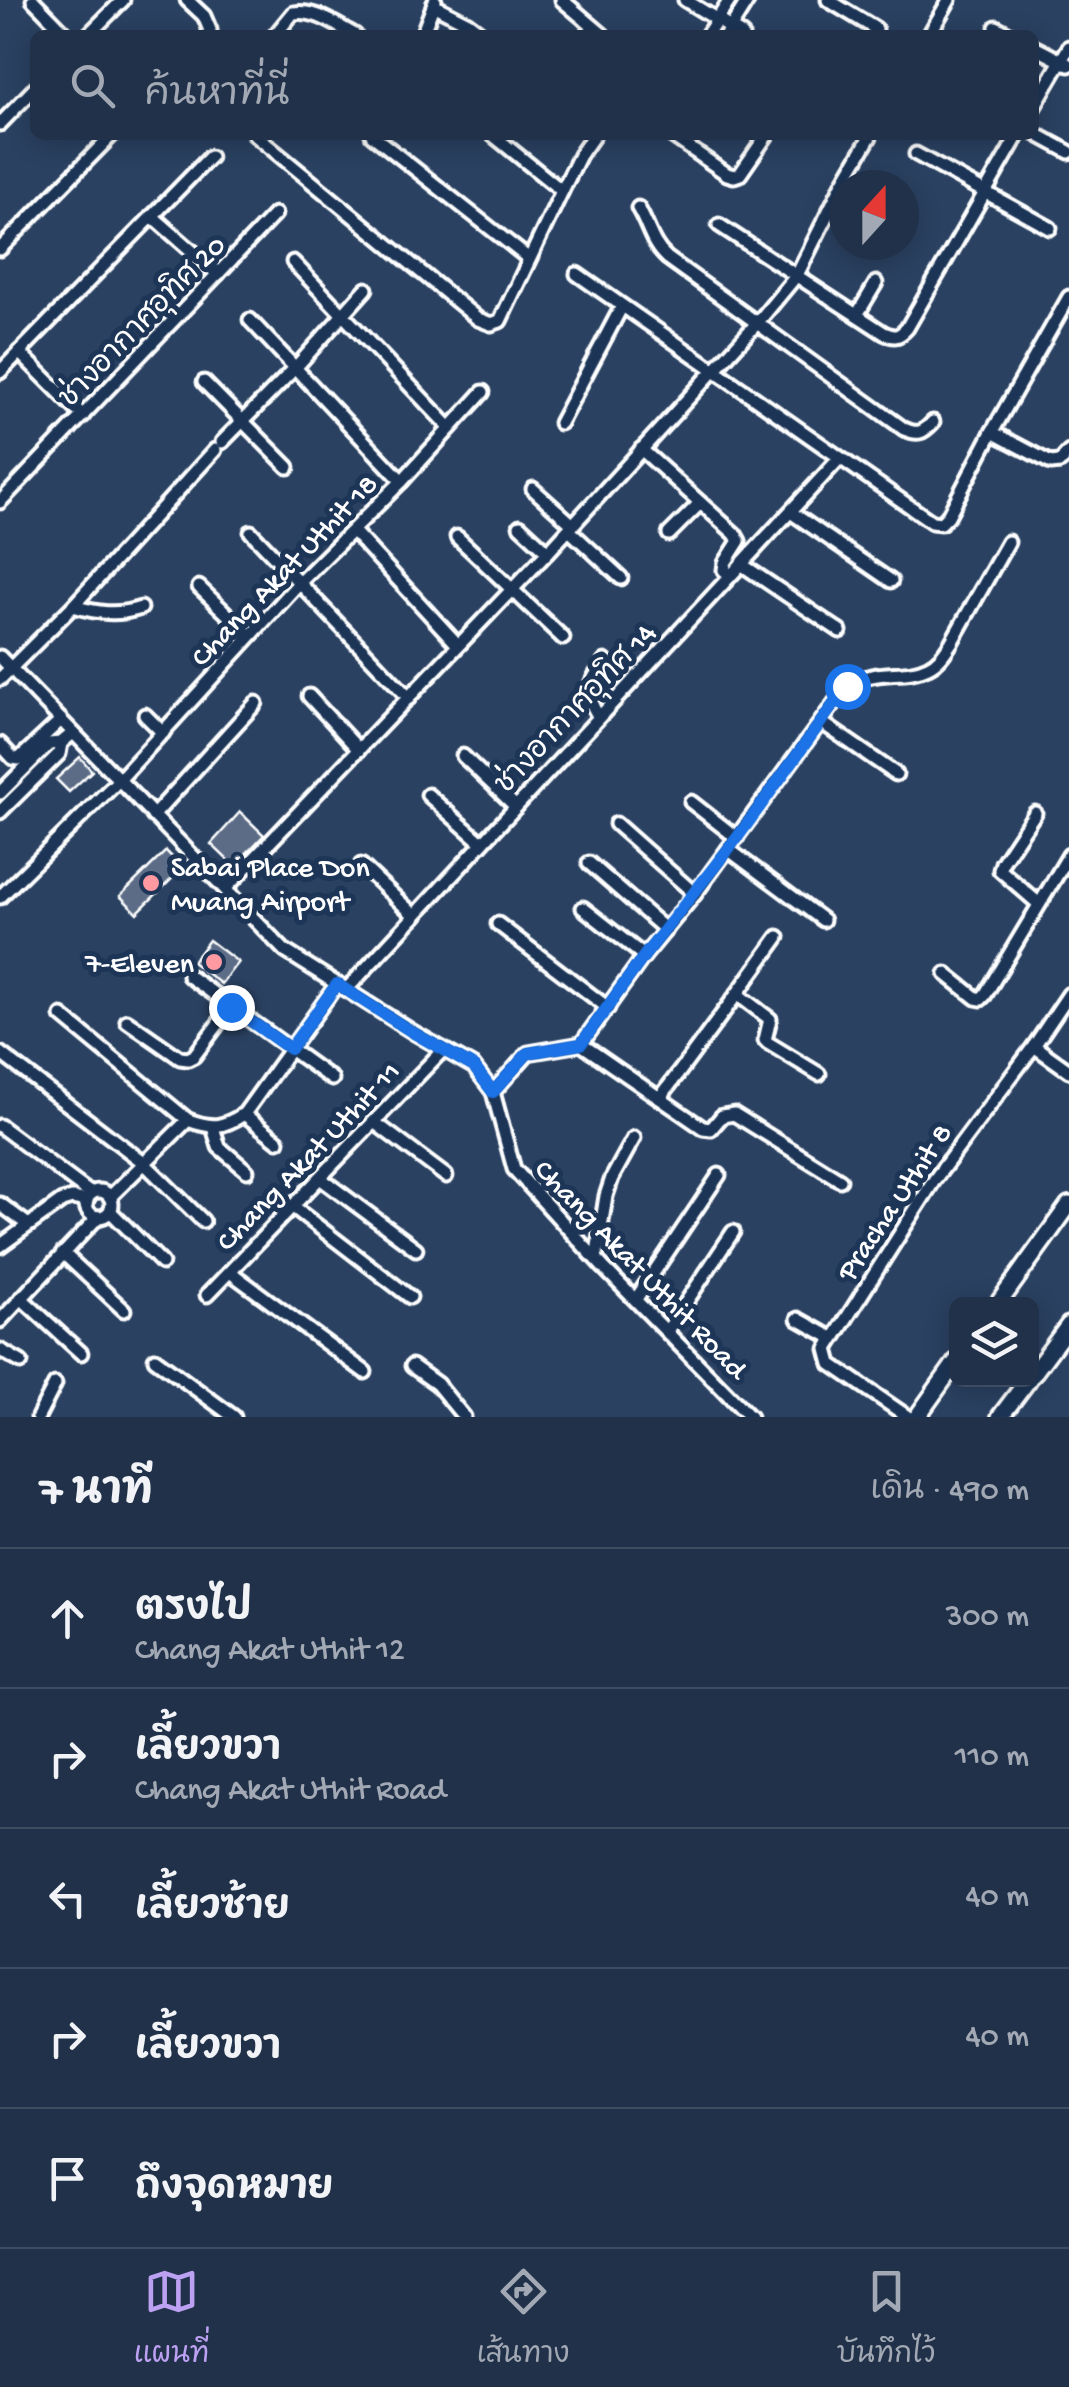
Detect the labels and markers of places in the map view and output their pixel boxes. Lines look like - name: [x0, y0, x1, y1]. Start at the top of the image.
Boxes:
- place label: Sabai Place Don Muang Airport: [171, 853, 370, 922]
- marker: Sabai Place Don Muang Airport: [140, 872, 162, 894]
- place label: 7-Eleven: [84, 949, 194, 984]
- marker: 7-Eleven: [203, 951, 225, 973]

